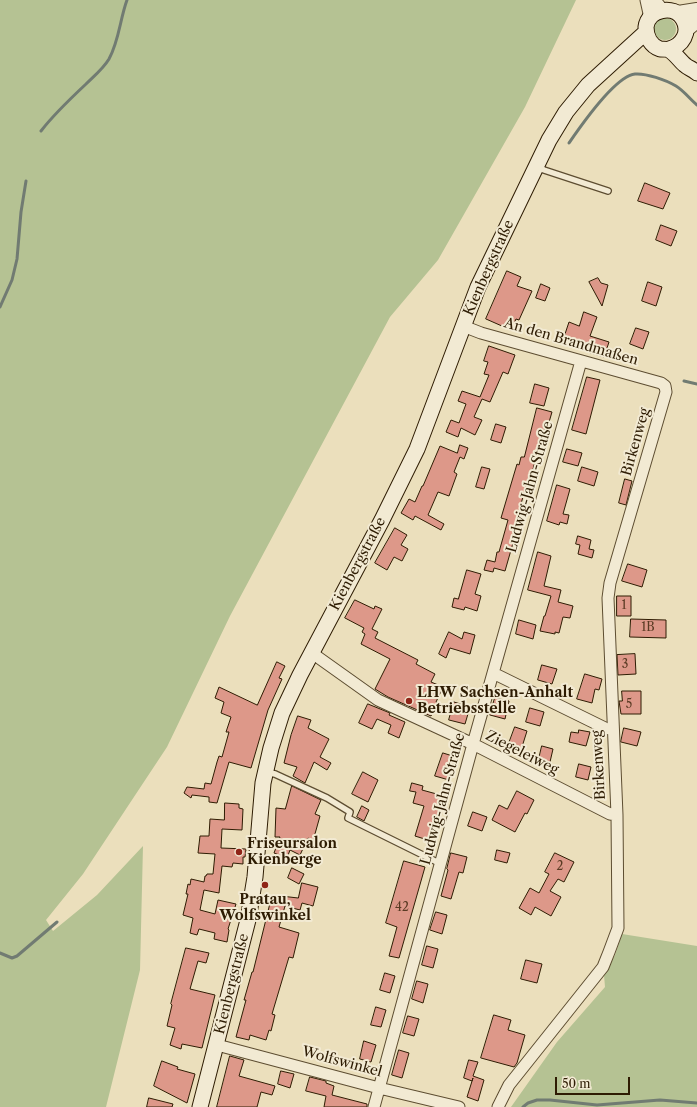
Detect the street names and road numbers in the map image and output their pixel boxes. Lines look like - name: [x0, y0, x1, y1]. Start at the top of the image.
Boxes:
- street label: Kienbergstraße: [460, 218, 518, 318]
- street label: An den Brandmaßen: [502, 315, 640, 369]
- street label: Birkenweg: [618, 406, 654, 478]
- street label: Ludwig-Jahn-Straße: [503, 419, 557, 555]
- street label: Kienbergstraße: [326, 515, 390, 613]
- street label: Ziegeleiweg: [483, 728, 561, 778]
- street label: Birkenweg: [589, 730, 609, 800]
- street label: Ludwig-Jahn-Straße: [417, 731, 469, 867]
- street label: Kienbergstraße: [211, 932, 253, 1036]
- street label: Wolfswinkel: [300, 1043, 384, 1081]

